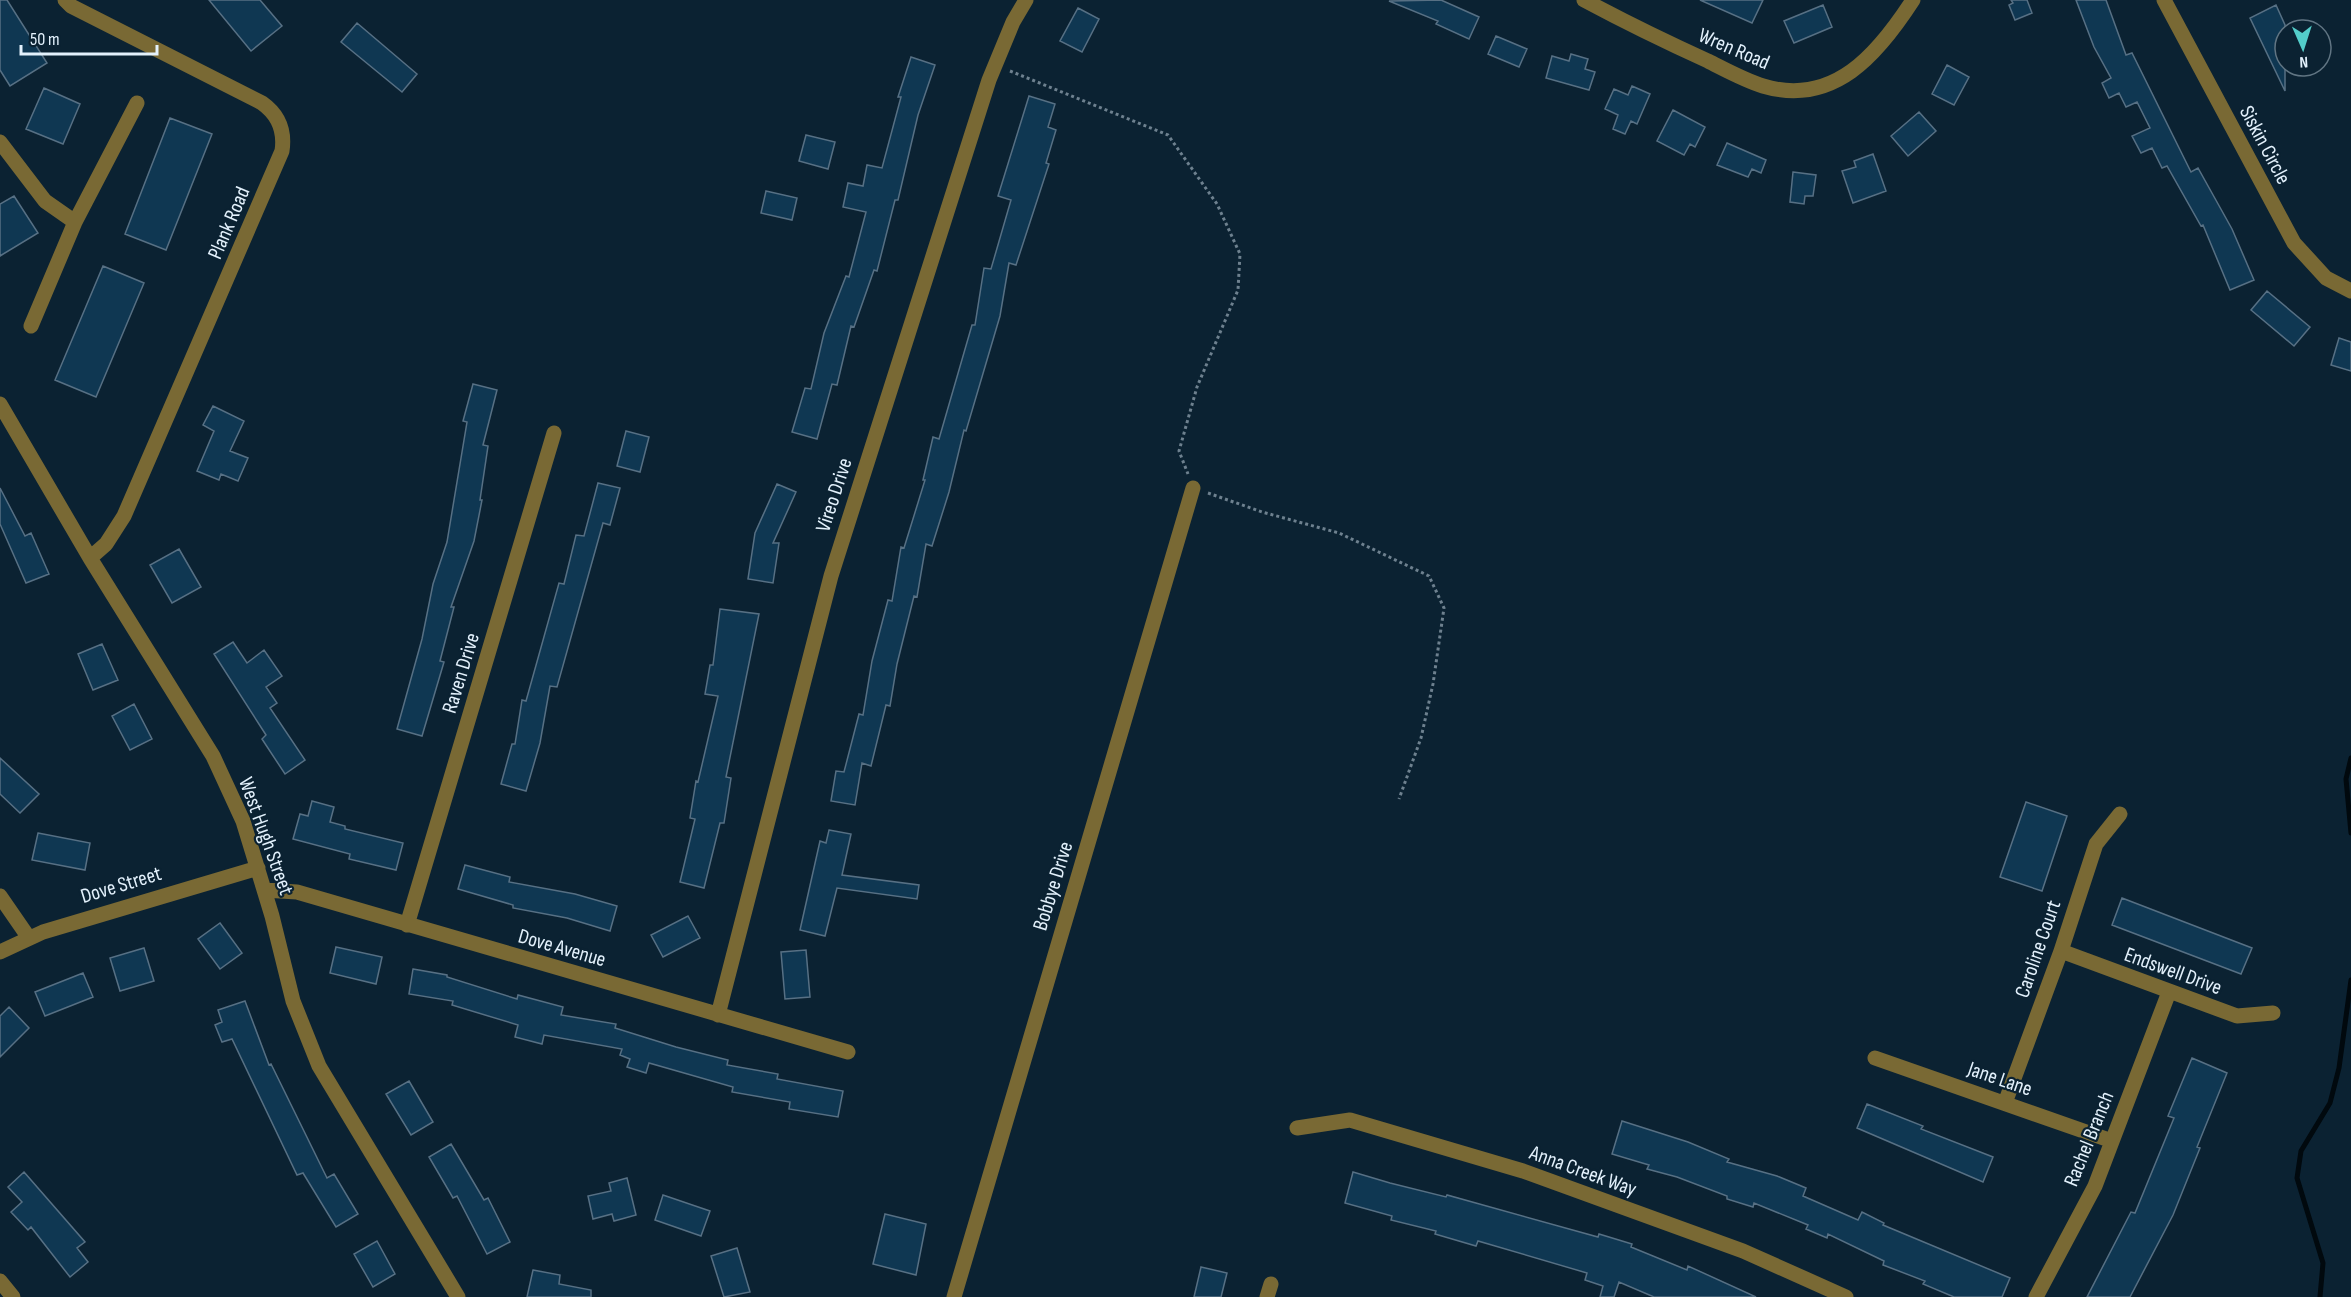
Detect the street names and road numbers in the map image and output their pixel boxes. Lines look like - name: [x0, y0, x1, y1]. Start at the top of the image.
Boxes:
- street label: Wren Road: [1695, 23, 1773, 75]
- street label: Siskin Circle: [2234, 102, 2296, 188]
- street label: Plank Road: [203, 183, 255, 263]
- street label: Vireo Drive: [810, 455, 858, 535]
- street label: Raven Drive: [437, 630, 485, 716]
- street label: West Hugh Street: [233, 774, 299, 898]
- street label: Bobbye Drive: [1028, 838, 1078, 934]
- street label: Dove Street: [78, 861, 164, 909]
- street label: Caroline Court: [2010, 897, 2066, 1001]
- street label: Dove Avenue: [515, 924, 609, 972]
- street label: Endswell Drive: [2121, 942, 2225, 1000]
- street label: Jane Lane: [1964, 1056, 2035, 1102]
- street label: Rachel Branch: [2059, 1088, 2119, 1190]
- street label: Anna Creek Way: [1525, 1140, 1640, 1202]

